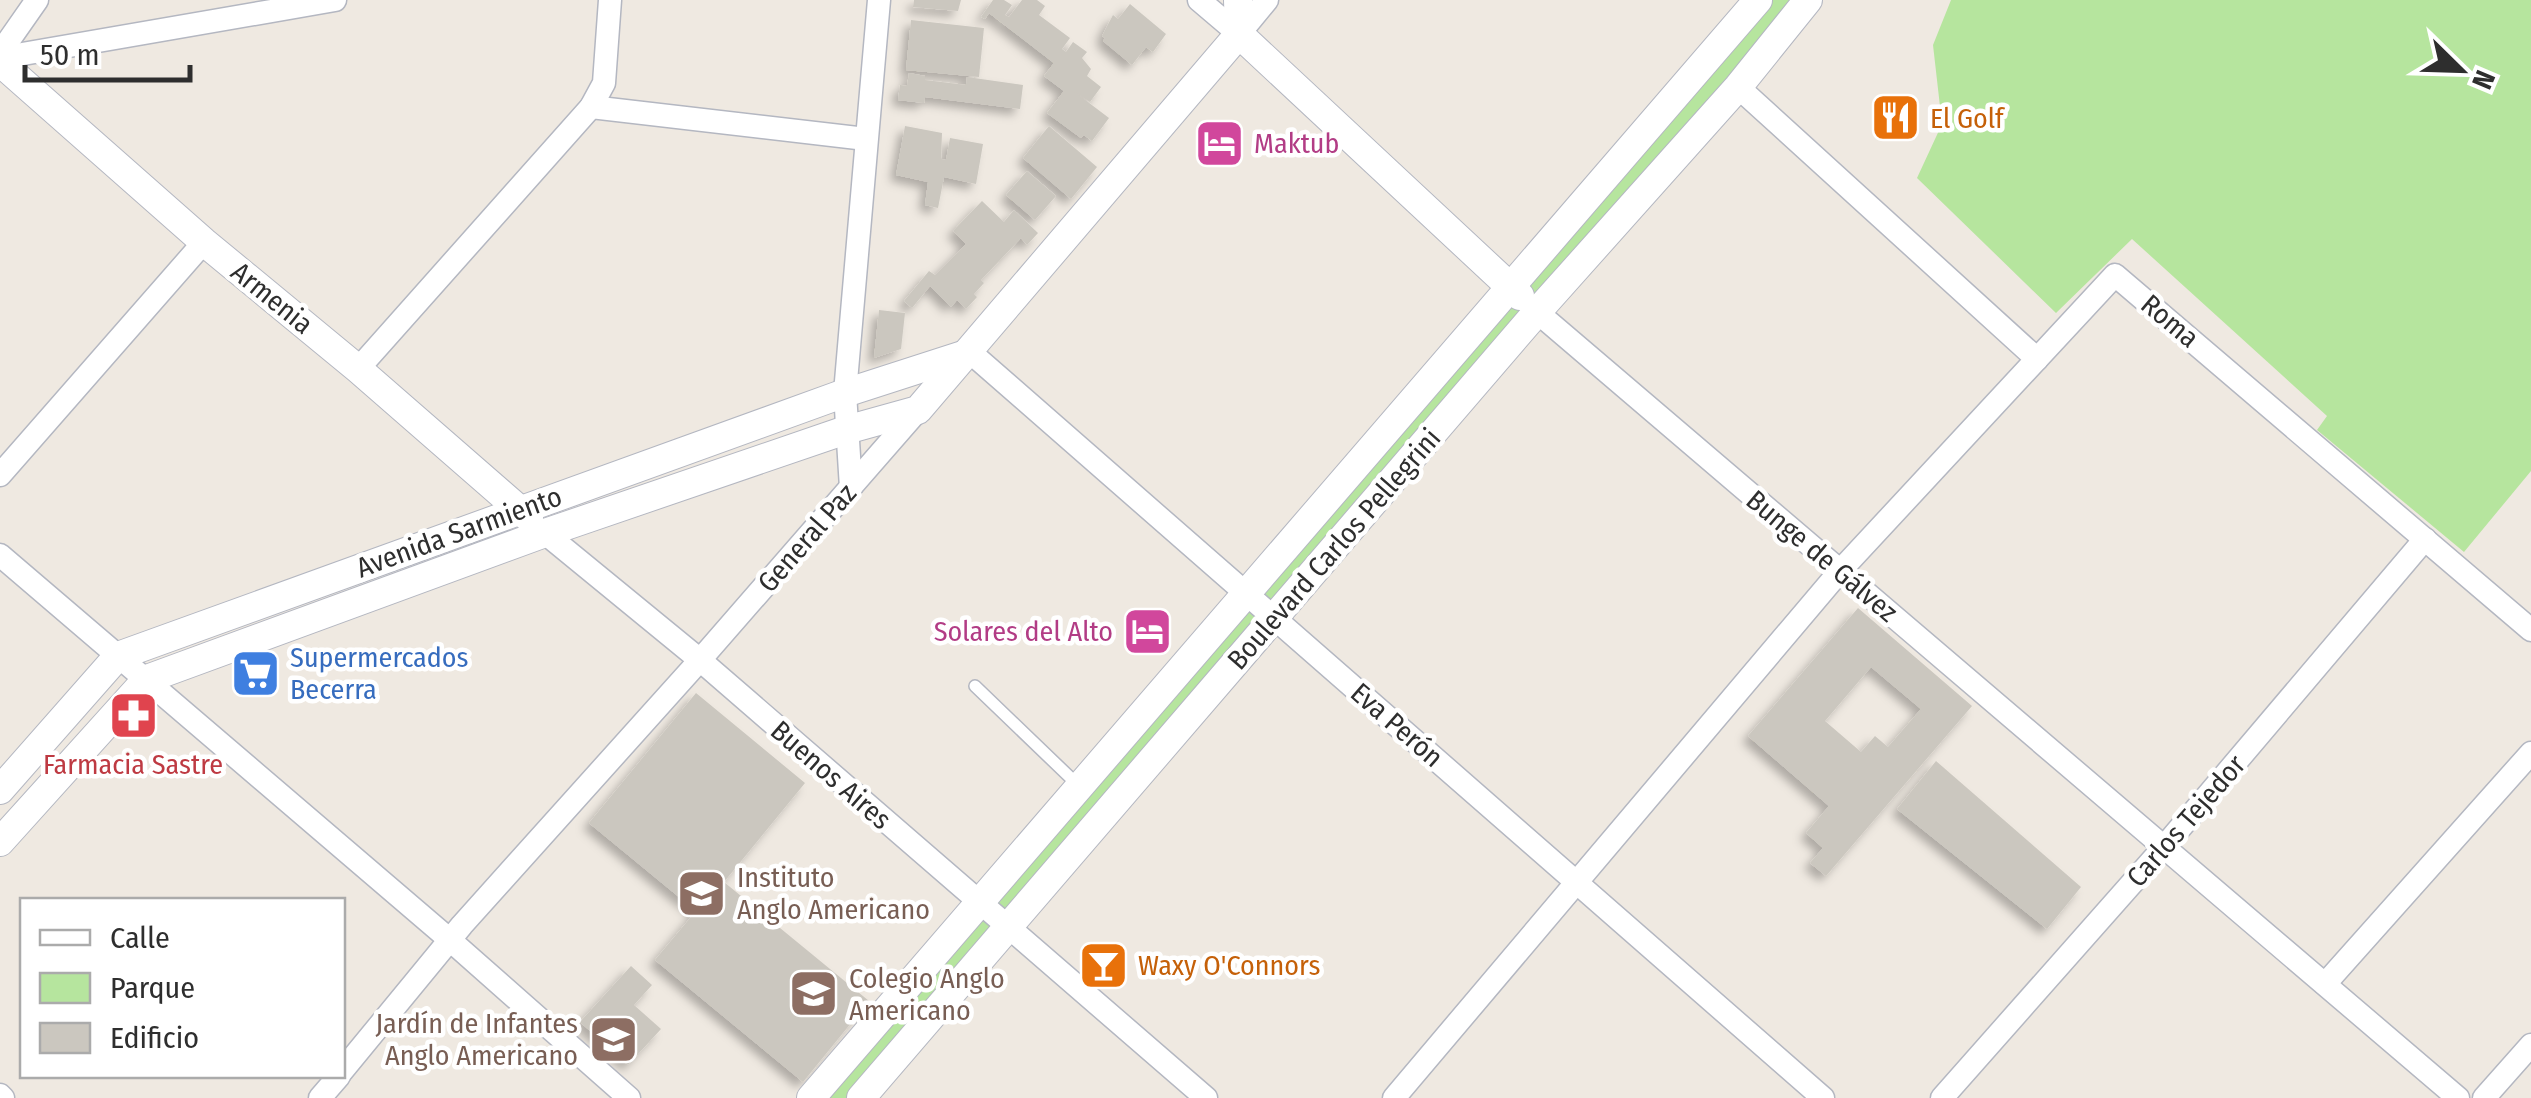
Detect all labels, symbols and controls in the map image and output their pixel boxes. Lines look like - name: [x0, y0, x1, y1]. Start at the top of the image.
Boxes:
- scale bar: [25, 20, 190, 82]
- north arrow: [2411, 20, 2511, 120]
- text: 50 m: [40, 37, 100, 73]
- text: N: [2465, 65, 2502, 94]
- restaurant icon: El Golf: [1869, 92, 1921, 144]
- place label: El Golf: [1930, 102, 2006, 135]
- hotel icon: Maktub: [1193, 117, 1245, 169]
- place label: Maktub: [1254, 127, 1339, 160]
- street label: Armenia: [225, 255, 319, 341]
- street label: Roma: [2135, 288, 2205, 354]
- street label: Boulevard Carlos Pellegrini: [1221, 422, 1447, 676]
- street label: General Paz: [751, 477, 863, 599]
- street label: Avenida Sarmiento: [352, 480, 566, 584]
- street label: Bunge de Gálvez: [1740, 483, 1904, 629]
- hotel icon: Solares del Alto: [1122, 605, 1174, 657]
- place label: Solares del Alto: [934, 615, 1113, 648]
- place label: Supermercados Becerra: [290, 641, 469, 706]
- supermarket icon: Supermercados Becerra: [229, 647, 281, 699]
- street label: Eva Perón: [1344, 676, 1450, 774]
- pharmacy icon: Farmacia Sastre: [107, 690, 159, 742]
- street label: Buenos Aires: [764, 714, 898, 836]
- place label: Farmacia Sastre: [43, 748, 223, 781]
- street label: Carlos Tejedor: [2120, 748, 2252, 894]
- place label: Instituto Anglo Americano: [737, 861, 930, 926]
- school or university icon: Instituto Anglo Americano: [676, 867, 728, 919]
- legend: [20, 898, 345, 1078]
- text: Calle: [110, 920, 170, 956]
- bar icon: Waxy O'Connors: [1077, 939, 1129, 991]
- place label: Waxy O'Connors: [1138, 949, 1320, 982]
- place label: Colegio Anglo Americano: [849, 962, 1005, 1027]
- school or university icon: Colegio Anglo Americano: [788, 968, 840, 1020]
- text: Parque: [110, 970, 195, 1006]
- place label: Jardín de Infantes Anglo Americano: [375, 1007, 578, 1072]
- school or university icon: Jardín de Infantes Anglo Americano: [587, 1013, 639, 1065]
- text: Edificio: [110, 1020, 199, 1056]

